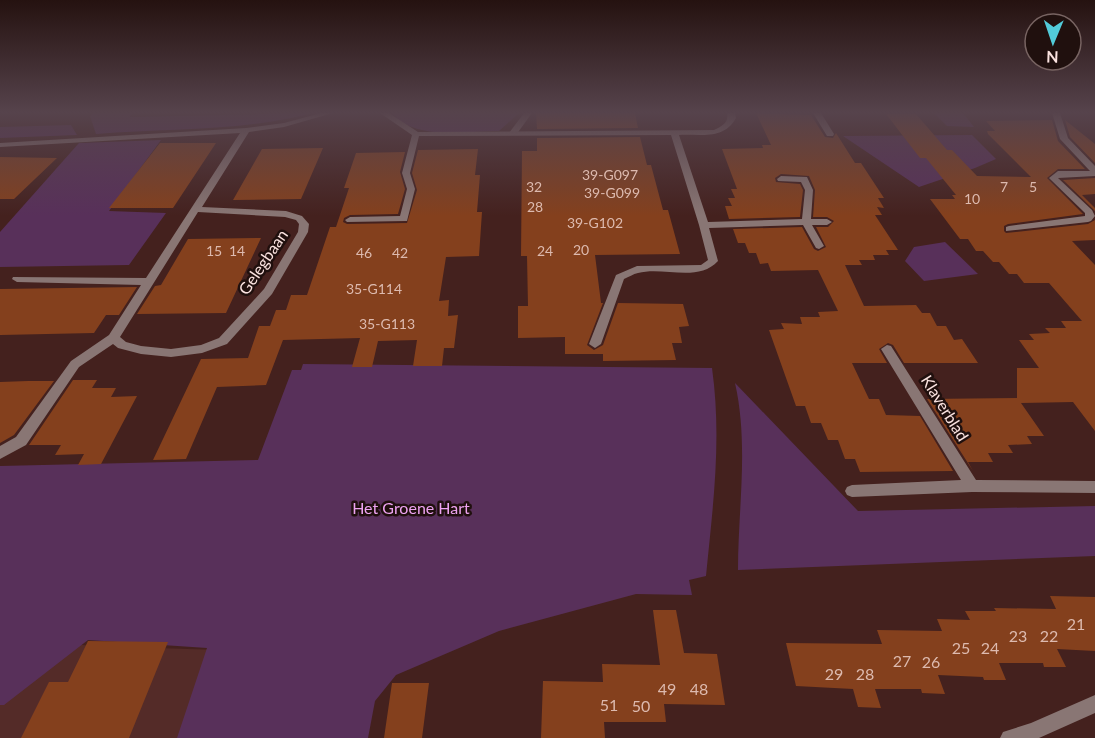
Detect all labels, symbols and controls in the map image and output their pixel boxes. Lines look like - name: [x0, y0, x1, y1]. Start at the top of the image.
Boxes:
- north arrow: [1023, 12, 1083, 72]
- text: N: [1046, 48, 1059, 67]
- house number: 39-G097: [582, 166, 638, 183]
- house number: 32: [526, 178, 542, 195]
- house number: 7: [1000, 178, 1008, 195]
- house number: 5: [1029, 178, 1037, 195]
- house number: 39-G099: [584, 184, 640, 201]
- house number: 10: [964, 190, 980, 207]
- house number: 28: [527, 198, 543, 215]
- house number: 39-G102: [567, 214, 623, 231]
- street label: Gelegbaan: [234, 226, 291, 298]
- house number: 20: [573, 241, 589, 258]
- house number: 15: [206, 242, 222, 259]
- house number: 14: [229, 242, 245, 259]
- house number: 24: [537, 242, 553, 259]
- house number: 46: [356, 244, 372, 261]
- house number: 42: [392, 244, 408, 261]
- house number: 35-G114: [346, 280, 402, 297]
- house number: 35-G113: [359, 315, 415, 332]
- street label: Klaverblad: [918, 371, 973, 444]
- park label: Het Groene Hart: [352, 498, 470, 517]
- house number: 21: [1067, 614, 1085, 633]
- house number: 23: [1009, 626, 1027, 645]
- house number: 22: [1040, 626, 1058, 645]
- house number: 25: [952, 638, 970, 657]
- house number: 24: [981, 638, 999, 657]
- house number: 27: [893, 651, 911, 670]
- house number: 26: [922, 652, 940, 671]
- house number: 29: [825, 664, 843, 683]
- house number: 28: [856, 664, 874, 683]
- house number: 49: [658, 679, 676, 698]
- house number: 48: [690, 679, 708, 698]
- house number: 51: [600, 695, 618, 714]
- house number: 50: [632, 696, 650, 715]

